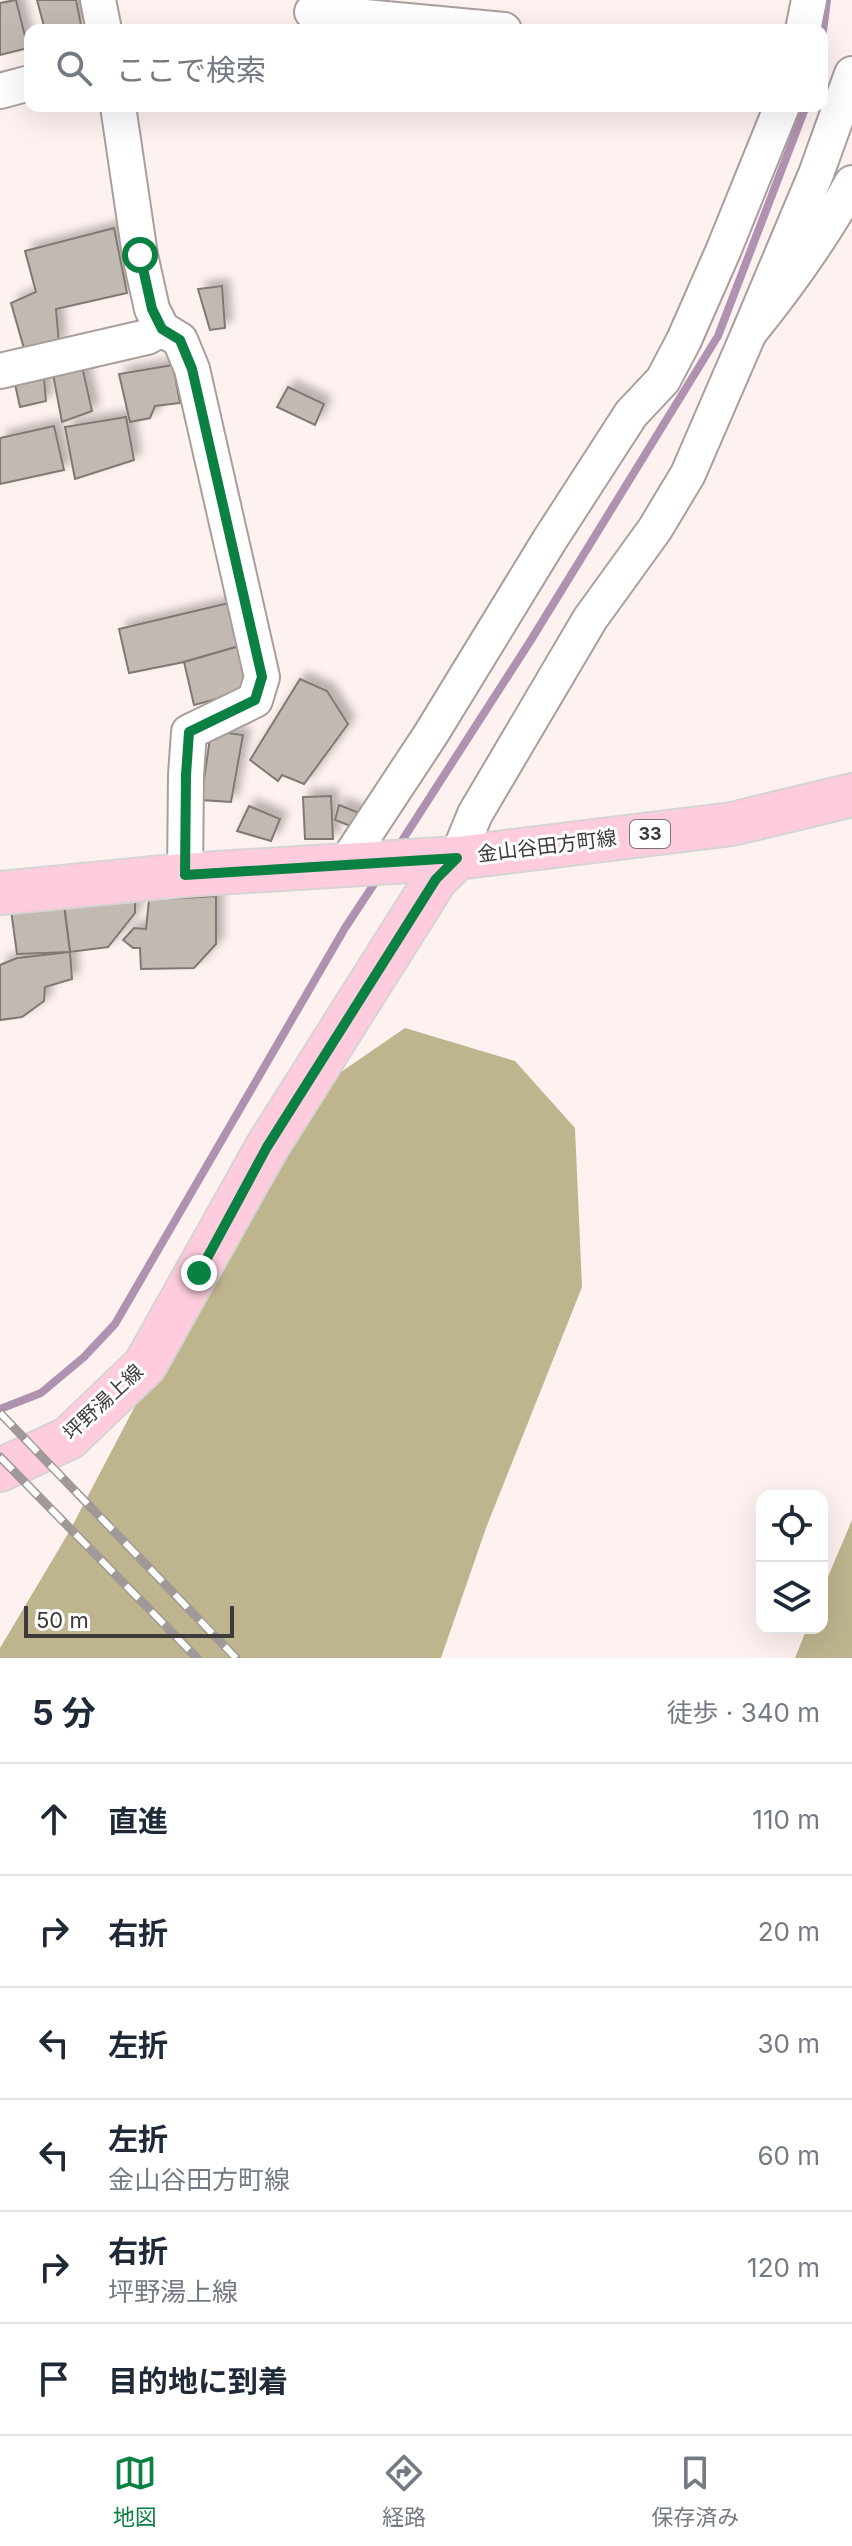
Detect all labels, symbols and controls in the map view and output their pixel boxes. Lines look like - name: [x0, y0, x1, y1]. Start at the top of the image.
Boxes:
- search box: [24, 24, 828, 112]
- icon: search: [52, 46, 96, 90]
- text: ここで検索: [116, 52, 266, 88]
- route start: [122, 237, 158, 273]
- road number: 33: [630, 820, 670, 848]
- street label: 金山谷田方町線: [476, 826, 618, 866]
- route end: [181, 1255, 217, 1291]
- street label: 坪野湯上線: [58, 1359, 148, 1445]
- map controls: [756, 1490, 828, 1634]
- button: locate: [756, 1490, 828, 1562]
- button: layers: [756, 1562, 828, 1634]
- scale bar: [24, 1602, 234, 1638]
- text: 50 m: [36, 1607, 89, 1633]
- text: 5 分: [32, 1692, 96, 1733]
- text: 徒歩 · 340 m: [667, 1697, 820, 1728]
- icon: ahead: [32, 1797, 76, 1841]
- text: 直進: [108, 1803, 168, 1839]
- text: 110 m: [752, 1804, 820, 1835]
- icon: right: [32, 1909, 76, 1953]
- text: 右折: [108, 1915, 168, 1951]
- text: 20 m: [758, 1916, 820, 1947]
- icon: left: [32, 2021, 76, 2065]
- text: 左折: [108, 2027, 168, 2063]
- text: 30 m: [757, 2028, 820, 2059]
- text: 左折: [108, 2121, 168, 2157]
- icon: left: [32, 2133, 76, 2177]
- text: 60 m: [757, 2140, 820, 2171]
- text: 金山谷田方町線: [108, 2164, 290, 2195]
- text: 右折: [108, 2233, 168, 2269]
- icon: right: [32, 2245, 76, 2289]
- text: 120 m: [747, 2252, 820, 2283]
- text: 坪野湯上線: [108, 2276, 238, 2307]
- icon: arrive: [32, 2357, 76, 2401]
- text: 目的地に到着: [108, 2363, 288, 2399]
- tab: 地図: [113, 2451, 157, 2531]
- tab: 経路: [382, 2451, 426, 2531]
- tab: 保存済み: [651, 2451, 739, 2531]

